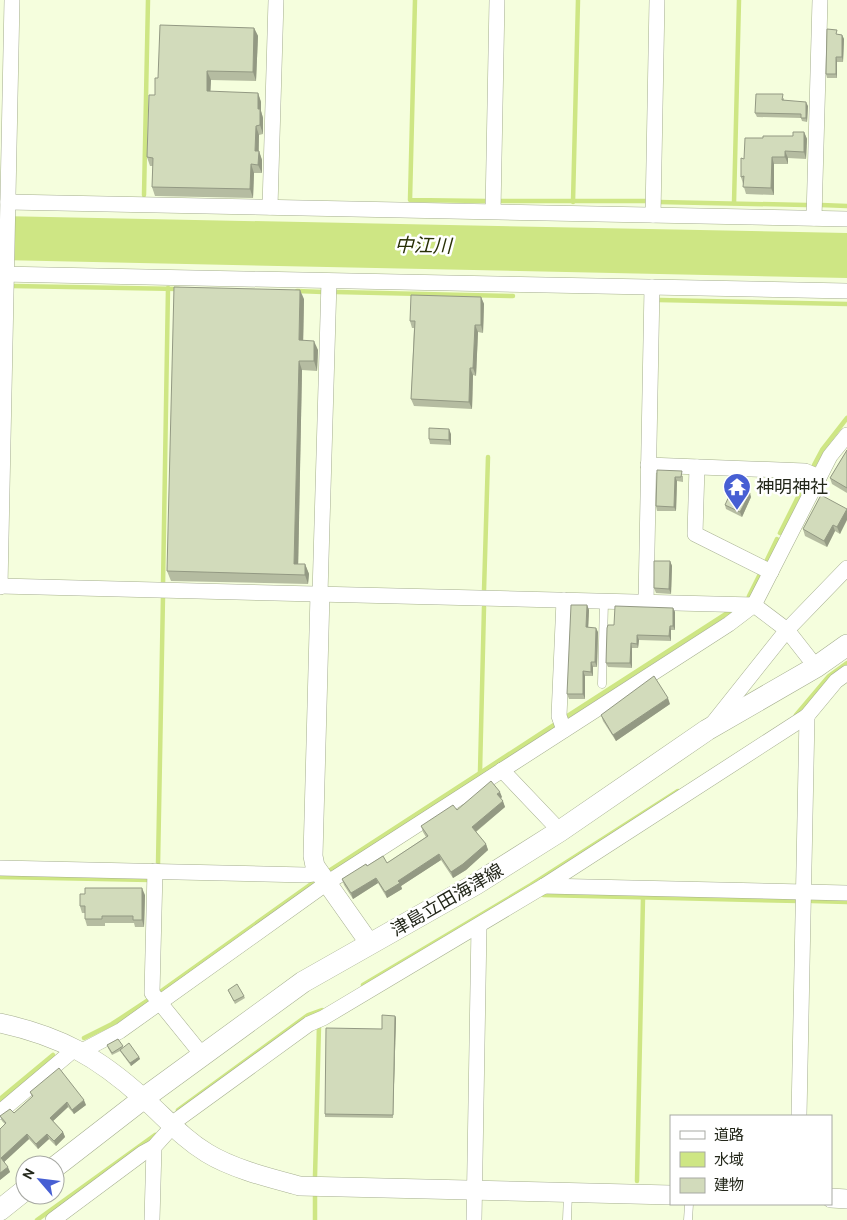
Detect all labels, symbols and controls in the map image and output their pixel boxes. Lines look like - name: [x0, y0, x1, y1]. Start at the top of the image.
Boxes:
- water label: 中江川: [394, 234, 454, 258]
- temple icon: 神明神社: [722, 472, 752, 511]
- place label: 神明神社: [756, 476, 828, 498]
- street label: 津島立田海津線: [387, 859, 507, 941]
- legend: [670, 1115, 832, 1205]
- text: 道路: [714, 1126, 744, 1144]
- text: 水域: [714, 1151, 744, 1169]
- north arrow: [15, 1155, 65, 1205]
- text: N: [18, 1165, 39, 1182]
- text: 建物: [714, 1176, 744, 1194]

